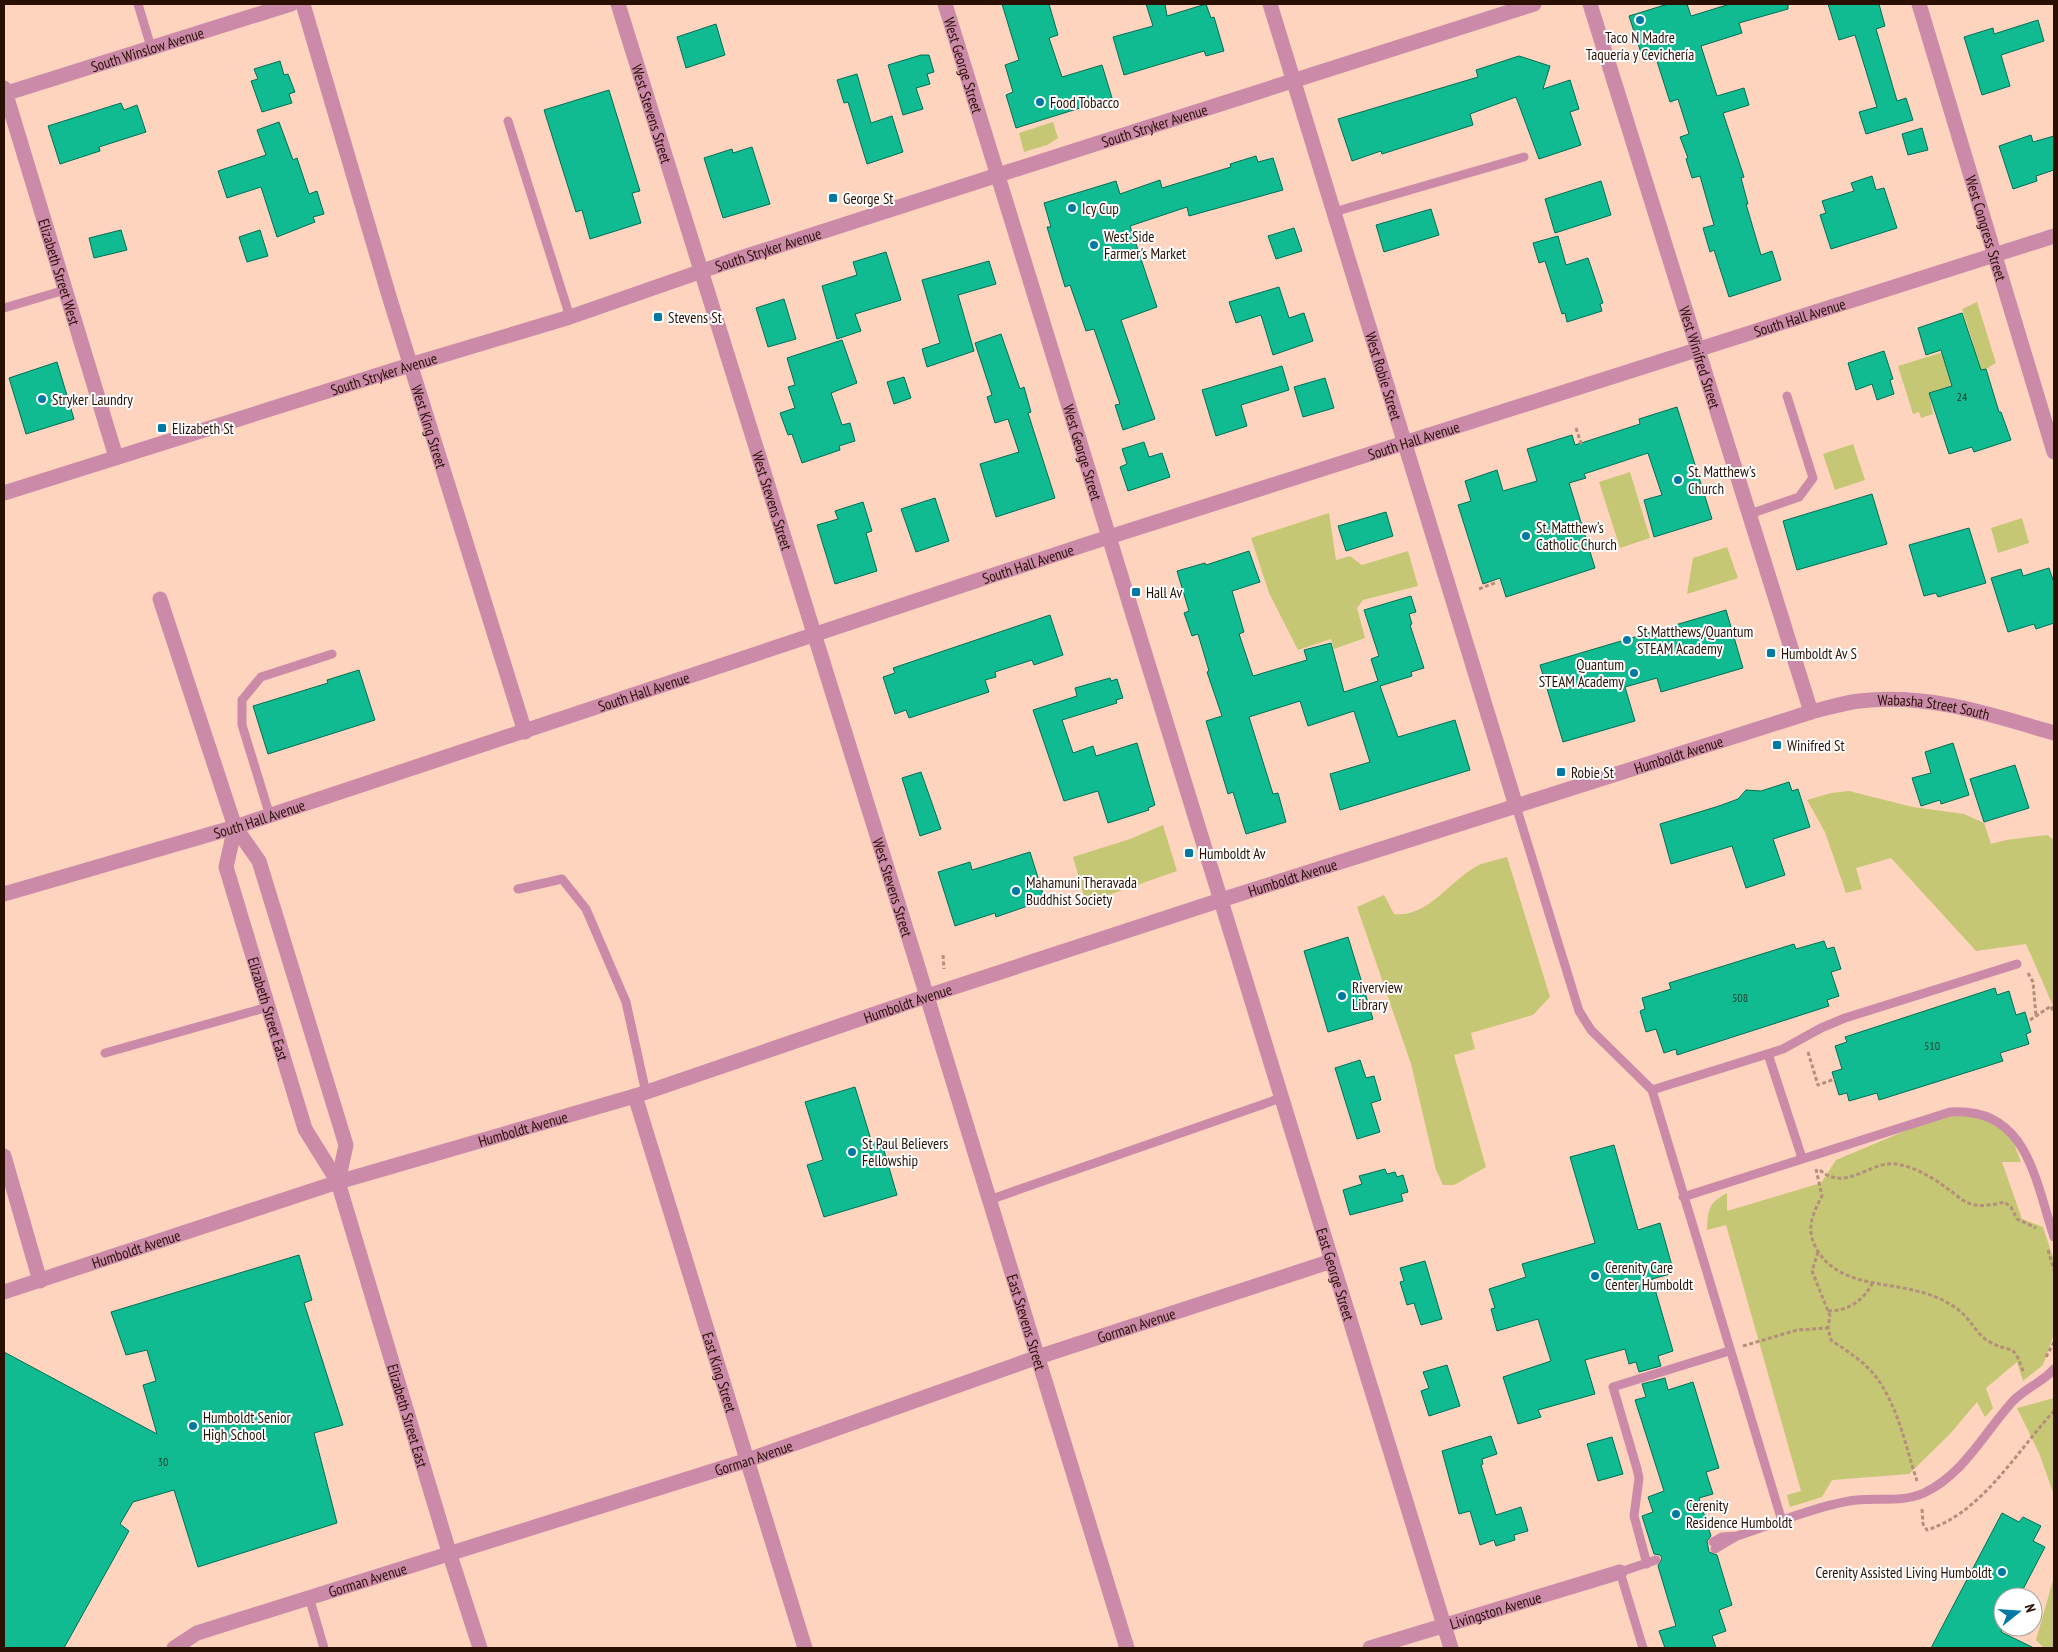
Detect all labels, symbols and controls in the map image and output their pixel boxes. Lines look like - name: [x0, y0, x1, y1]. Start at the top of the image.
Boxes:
- marker: Taco N Madre Taquería y Cevichería: [1634, 14, 1646, 26]
- street label: West George Street: [940, 15, 987, 115]
- street label: South Winslow Avenue: [88, 22, 206, 76]
- place label: Taco N Madre Taquería y Cevichería: [1586, 28, 1694, 64]
- street label: West Stevens Street: [628, 62, 677, 166]
- place label: Food Tobacco: [1050, 93, 1119, 112]
- marker: Food Tobacco: [1034, 96, 1046, 108]
- street label: South Stryker Avenue: [1099, 99, 1210, 151]
- street label: West Congress Street: [1962, 173, 2011, 283]
- place label: George St: [843, 189, 893, 208]
- marker: George St: [827, 192, 839, 204]
- place label: Icy Cup: [1082, 199, 1119, 218]
- marker: Icy Cup: [1066, 202, 1078, 214]
- street label: Elizabeth Street West: [35, 216, 85, 327]
- street label: South Stryker Avenue: [712, 223, 823, 275]
- place label: West Side Farmer's Market: [1104, 227, 1186, 263]
- marker: West Side Farmer's Market: [1088, 239, 1100, 251]
- street label: South Hall Avenue: [1751, 294, 1848, 341]
- street label: West Winifred Street: [1675, 304, 1725, 411]
- place label: Stevens St: [668, 308, 722, 327]
- marker: Stevens St: [652, 311, 664, 323]
- street label: West Robie Street: [1362, 329, 1407, 422]
- street label: South Stryker Avenue: [328, 348, 439, 399]
- street label: West King Street: [408, 382, 452, 470]
- house number: 24: [1957, 389, 1968, 404]
- place label: Stryker Laundry: [52, 390, 133, 409]
- marker: Stryker Laundry: [36, 393, 48, 405]
- street label: West George Street: [1059, 402, 1107, 502]
- street label: South Hall Avenue: [1365, 417, 1462, 464]
- place label: Elizabeth St: [172, 419, 234, 438]
- marker: Elizabeth St: [156, 422, 168, 434]
- street label: West Stevens Street: [748, 449, 797, 552]
- place label: St. Matthew's Church: [1688, 462, 1756, 498]
- marker: St. Matthew's Church: [1672, 474, 1684, 486]
- place label: St. Matthew's Catholic Church: [1536, 518, 1617, 554]
- marker: St. Matthew's Catholic Church: [1520, 530, 1532, 542]
- street label: South Hall Avenue: [980, 540, 1076, 588]
- place label: Hall Av: [1146, 583, 1182, 602]
- marker: Hall Av: [1130, 586, 1142, 598]
- place label: St Matthews/Quantum STEAM Academy: [1637, 622, 1753, 658]
- marker: St Matthews/Quantum STEAM Academy: [1621, 634, 1633, 646]
- place label: Humboldt Av S: [1781, 644, 1857, 663]
- marker: Humboldt Av S: [1765, 647, 1777, 659]
- place label: Quantum STEAM Academy: [1539, 655, 1624, 691]
- street label: South Hall Avenue: [595, 667, 692, 715]
- marker: Quantum STEAM Academy: [1628, 667, 1640, 679]
- street label: Wabasha Street South: [1877, 690, 1992, 724]
- street label: Humboldt Avenue: [1632, 731, 1725, 777]
- place label: Winifred St: [1787, 736, 1845, 755]
- marker: Winifred St: [1771, 739, 1783, 751]
- place label: Robie St: [1571, 763, 1614, 782]
- marker: Robie St: [1555, 766, 1567, 778]
- street label: South Hall Avenue: [211, 795, 307, 842]
- street label: West Stevens Street: [869, 835, 917, 939]
- place label: Humboldt Av: [1199, 844, 1266, 863]
- marker: Humboldt Av: [1183, 847, 1195, 859]
- street label: Humboldt Avenue: [1246, 854, 1339, 900]
- place label: Mahamuni Theravada Buddhist Society: [1026, 873, 1137, 909]
- marker: Mahamuni Theravada Buddhist Society: [1010, 885, 1022, 897]
- street label: Elizabeth Street East: [244, 955, 293, 1063]
- place label: Riverview Library: [1352, 978, 1403, 1014]
- street label: Humboldt Avenue: [861, 979, 954, 1027]
- marker: Riverview Library: [1336, 990, 1348, 1002]
- house number: 508: [1732, 990, 1748, 1005]
- house number: 510: [1924, 1038, 1940, 1053]
- street label: Humboldt Avenue: [476, 1107, 570, 1150]
- place label: St Paul Believers Fellowship: [862, 1134, 948, 1170]
- marker: St Paul Believers Fellowship: [846, 1146, 858, 1158]
- street label: Humboldt Avenue: [89, 1225, 183, 1272]
- street label: East George Street: [1313, 1226, 1359, 1323]
- place label: Cerenity Care Center Humboldt: [1605, 1258, 1693, 1294]
- marker: Cerenity Care Center Humboldt: [1589, 1270, 1601, 1282]
- street label: East Stevens Street: [1003, 1272, 1051, 1372]
- street label: Gorman Avenue: [1095, 1303, 1178, 1347]
- street label: East King Street: [699, 1330, 741, 1415]
- street label: Elizabeth Street East: [384, 1362, 433, 1470]
- place label: Humboldt Senior High School: [203, 1408, 292, 1444]
- marker: Humboldt Senior High School: [187, 1420, 199, 1432]
- street label: Gorman Avenue: [712, 1435, 795, 1479]
- house number: 30: [158, 1454, 168, 1469]
- place label: Cerenity Residence Humboldt: [1686, 1496, 1792, 1532]
- marker: Cerenity Residence Humboldt: [1670, 1508, 1682, 1520]
- street label: Gorman Avenue: [326, 1558, 409, 1601]
- place label: Cerenity Assisted Living Humboldt: [1816, 1563, 1992, 1582]
- marker: Cerenity Assisted Living Humboldt: [1996, 1566, 2008, 1578]
- street label: Livingston Avenue: [1447, 1587, 1543, 1633]
- north arrow: [1993, 1587, 2043, 1637]
- text: N: [2021, 1602, 2040, 1614]

